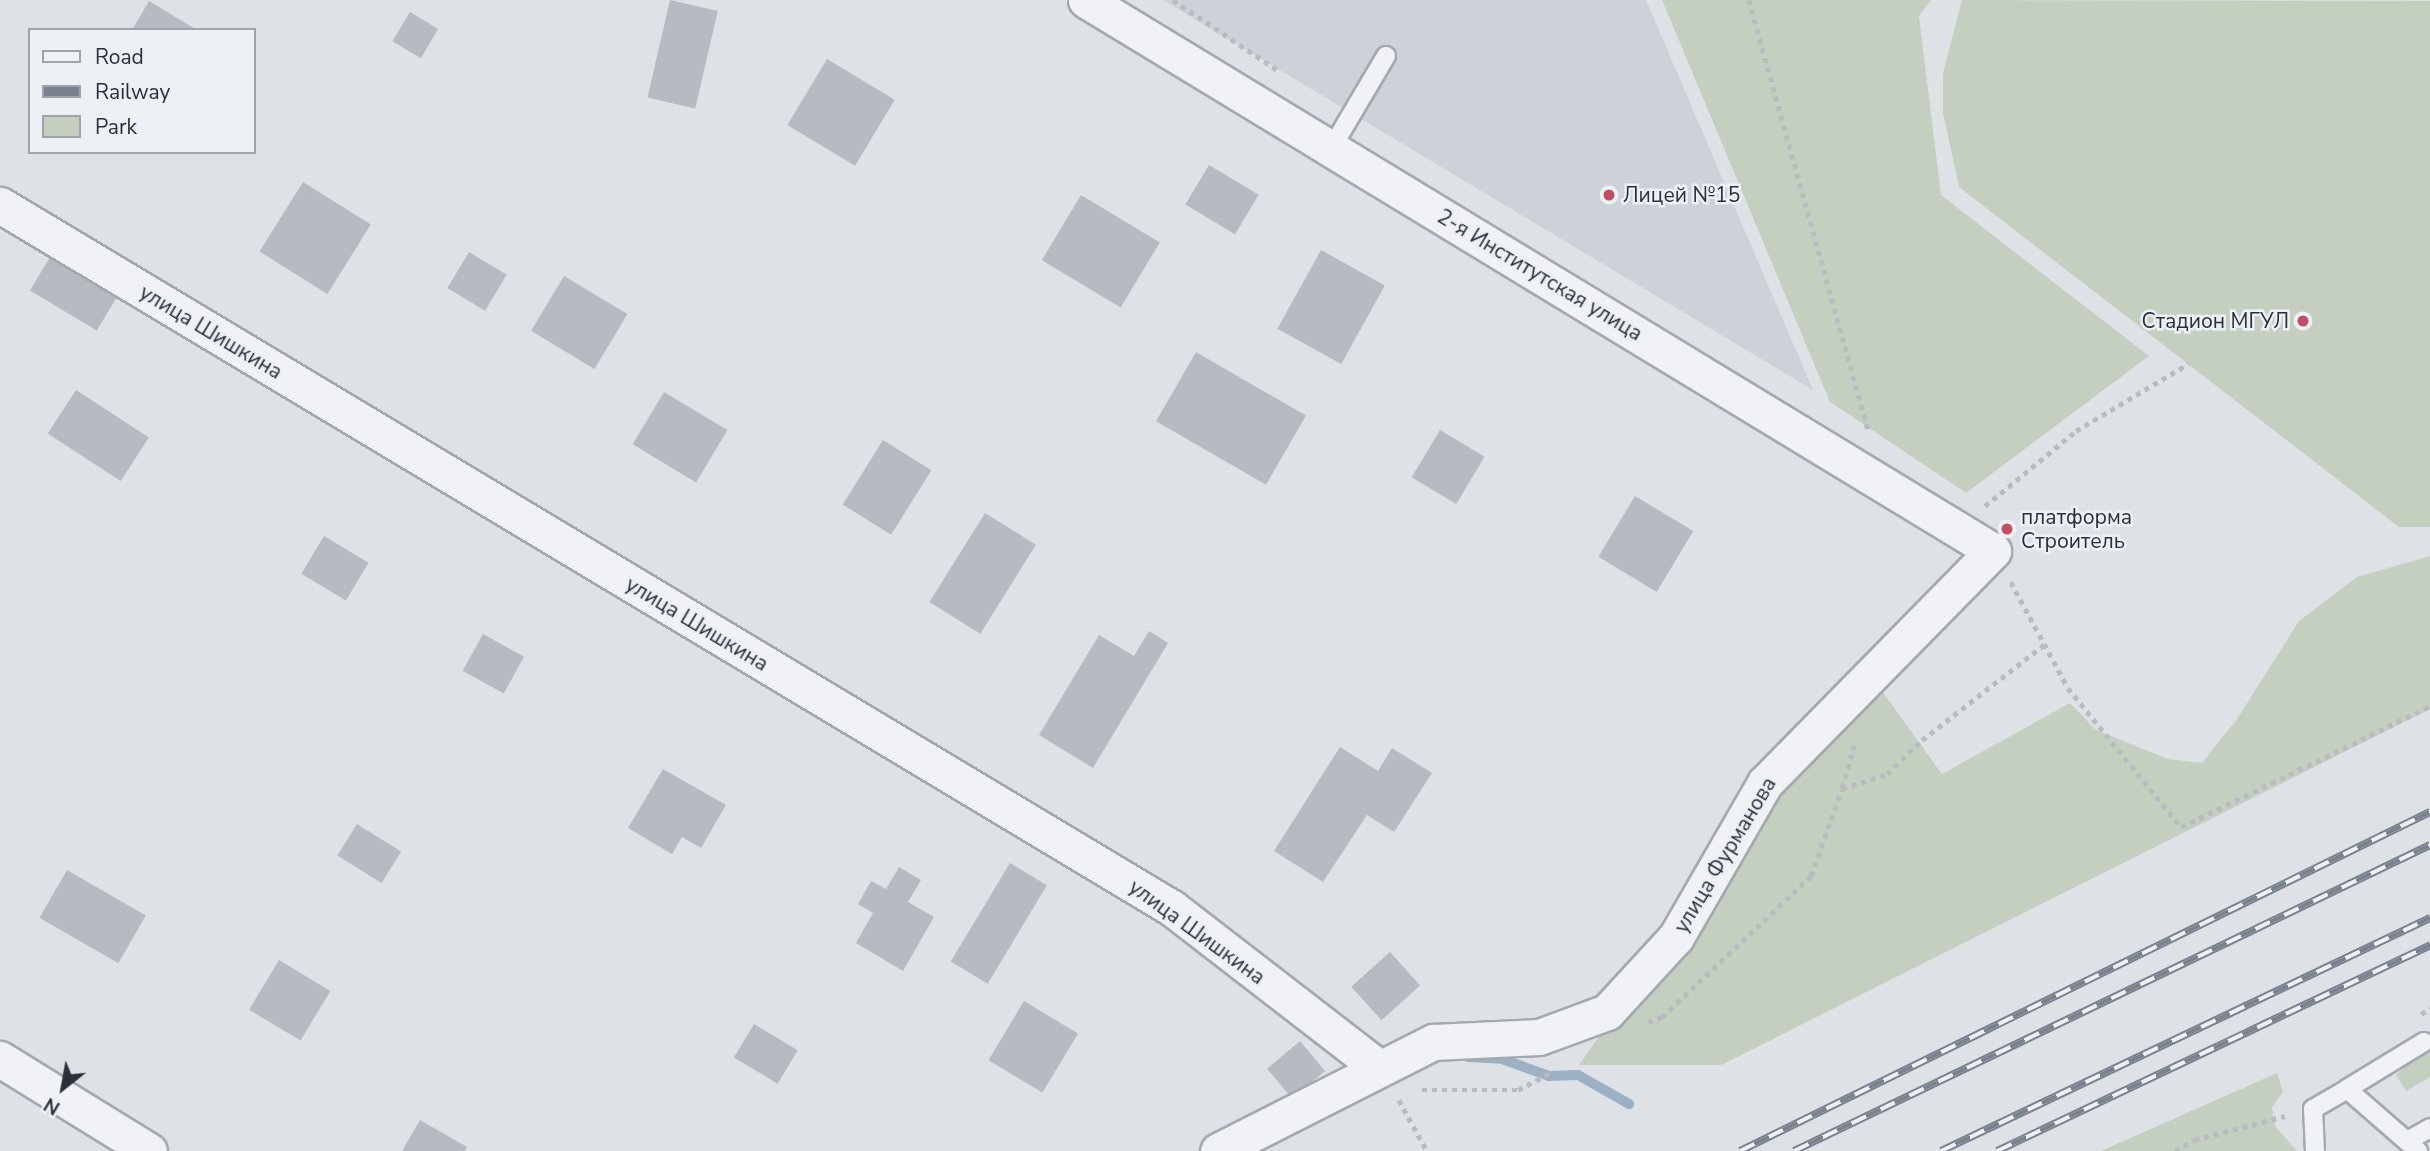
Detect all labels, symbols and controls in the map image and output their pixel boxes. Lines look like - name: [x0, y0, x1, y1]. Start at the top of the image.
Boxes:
- legend: [28, 28, 256, 154]
- text: Road: [95, 43, 144, 71]
- text: Railway: [95, 78, 170, 106]
- text: Park: [95, 113, 137, 141]
- place label: Лицей №15: [1623, 182, 1740, 208]
- marker: Лицей №15: [1601, 187, 1617, 203]
- street label: 2-я Институтская улица: [1433, 204, 1647, 346]
- street label: улица Шишкина: [135, 279, 287, 385]
- place label: Стадион МГУЛ: [2142, 308, 2289, 334]
- marker: Стадион МГУЛ: [2295, 313, 2311, 329]
- place label: платформа Строитель: [2021, 504, 2132, 554]
- marker: платформа Строитель: [1999, 521, 2015, 537]
- street label: улица Шишкина: [621, 571, 773, 677]
- street label: улица Фурманова: [1669, 773, 1781, 937]
- street label: улица Шишкина: [1124, 874, 1270, 990]
- north arrow: [28, 1053, 98, 1123]
- text: N: [39, 1091, 65, 1121]

